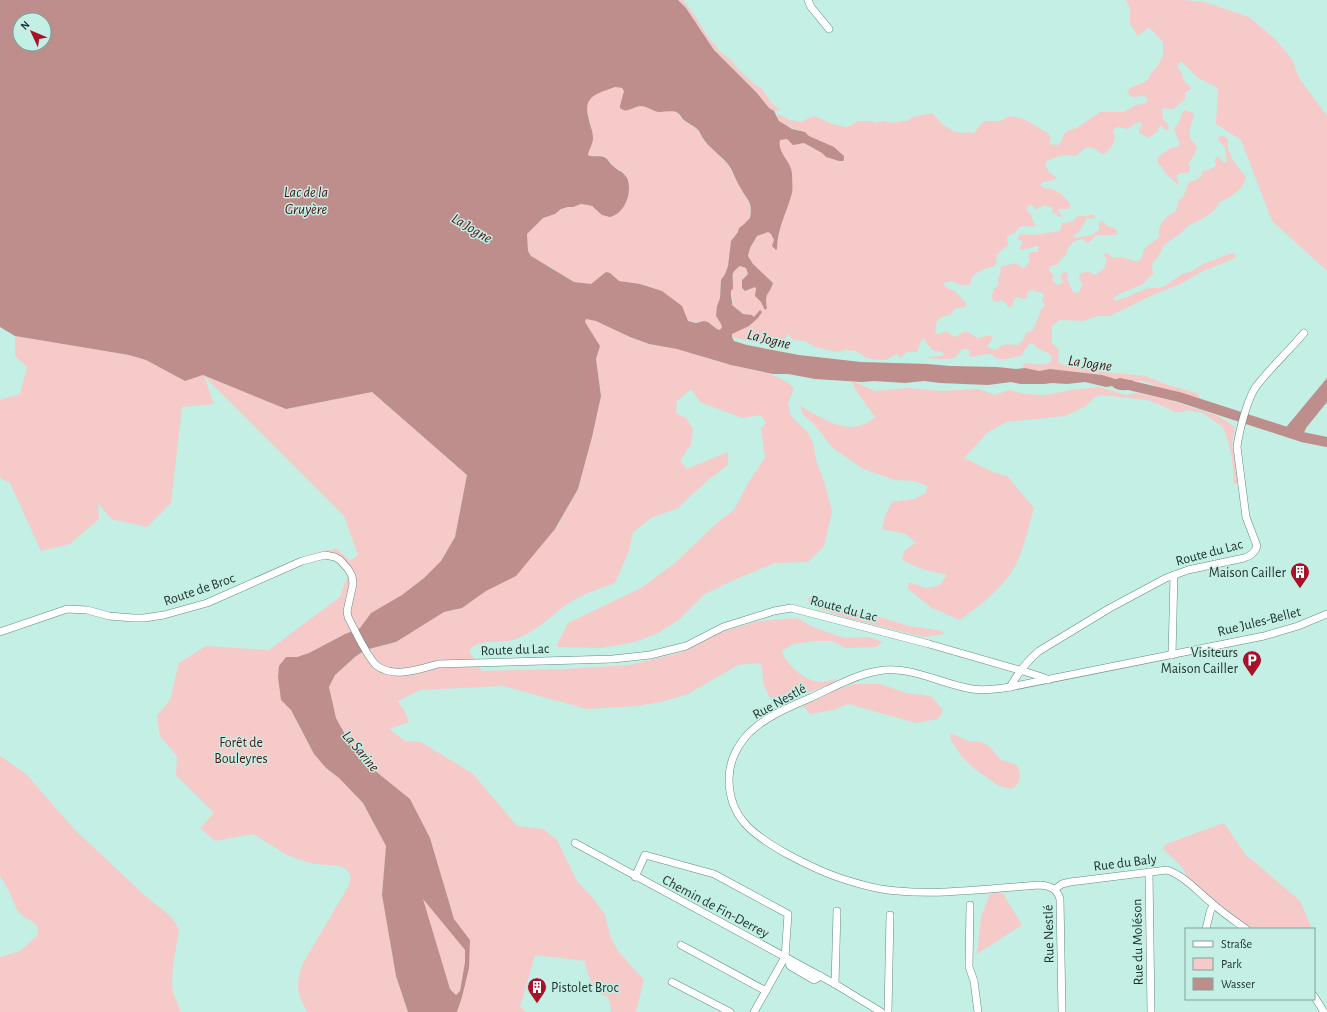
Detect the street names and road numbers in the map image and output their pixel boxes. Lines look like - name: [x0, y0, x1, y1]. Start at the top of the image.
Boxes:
- street label: Route du Lac: [1174, 537, 1245, 569]
- street label: Route de Broc: [162, 571, 237, 609]
- street label: Route du Lac: [809, 593, 879, 625]
- street label: Rue Jules-Bellet: [1216, 605, 1303, 639]
- street label: Route du Lac: [480, 642, 550, 658]
- street label: Rue Nestlé: [750, 682, 809, 722]
- street label: Rue du Baly: [1093, 852, 1157, 874]
- street label: Chemin de Fin-Derrey: [660, 873, 771, 941]
- street label: Rue du Moléson: [1130, 898, 1146, 985]
- street label: Rue Nestlé: [1041, 905, 1057, 963]

